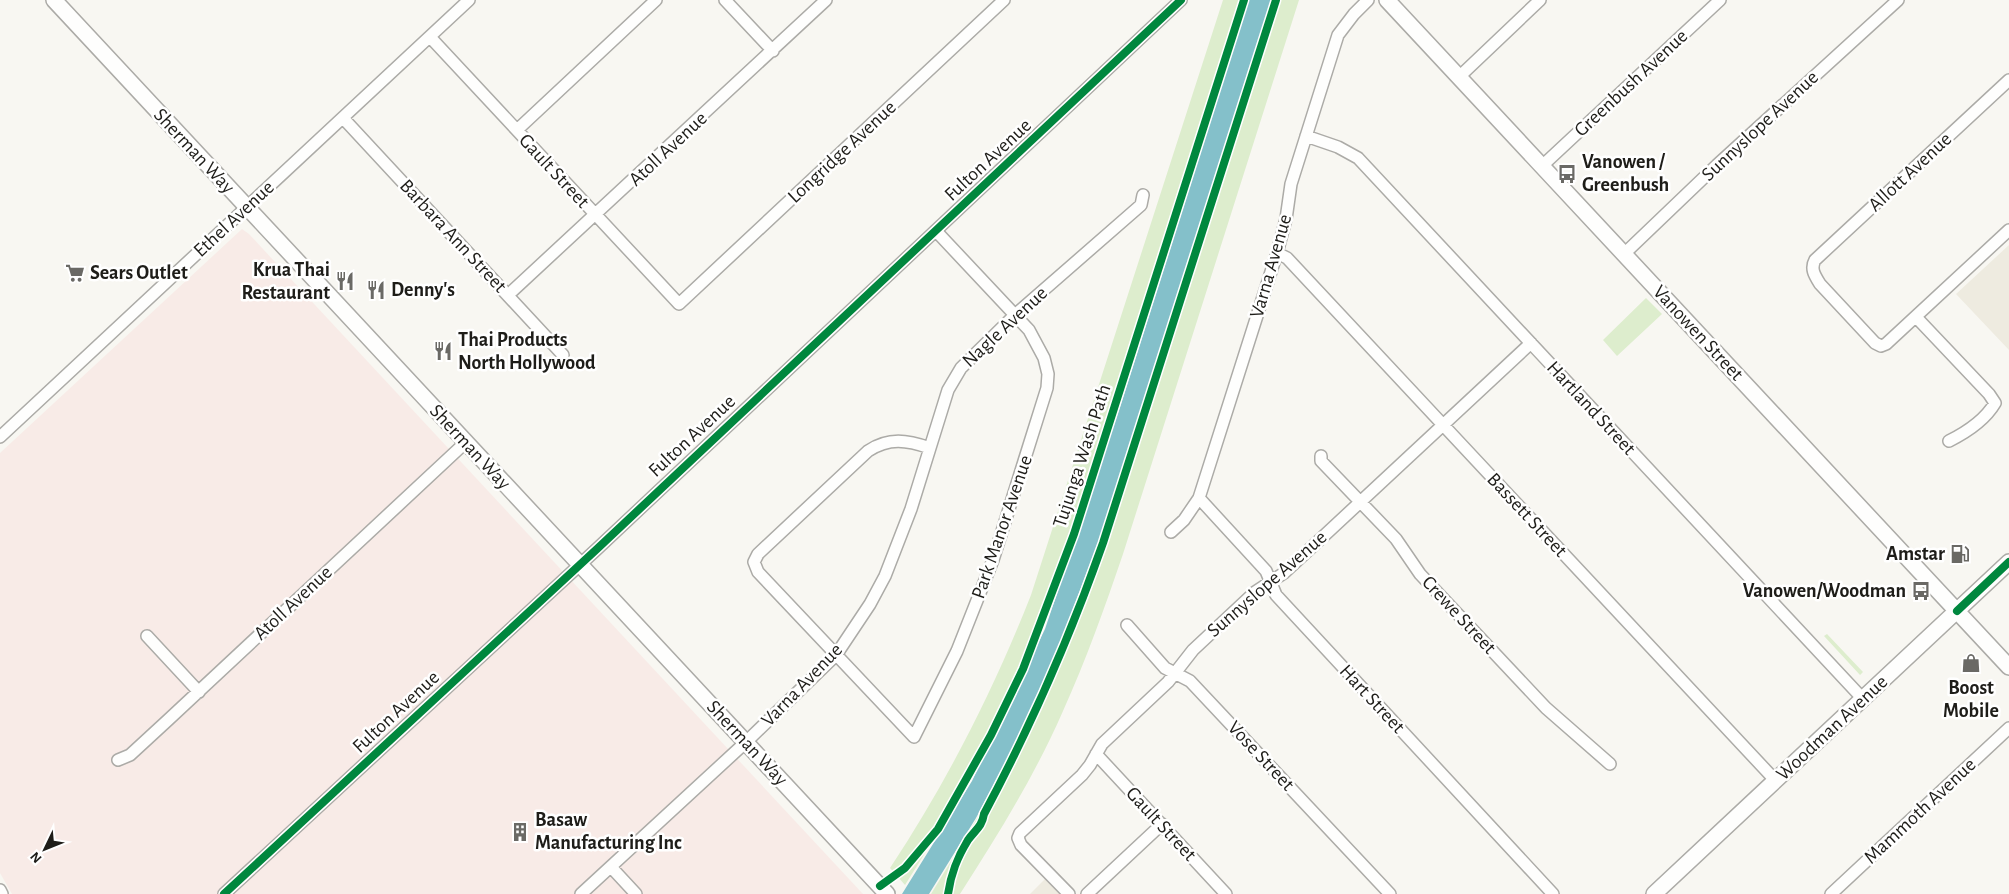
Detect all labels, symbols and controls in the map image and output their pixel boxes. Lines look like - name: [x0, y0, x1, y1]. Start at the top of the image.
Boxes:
- street label: Greenbush Avenue: [1571, 26, 1691, 140]
- street label: Sunnyslope Avenue: [1698, 67, 1822, 185]
- street label: Longridge Avenue: [784, 97, 900, 207]
- street label: Sherman Way: [150, 105, 239, 198]
- street label: Atoll Avenue: [625, 108, 711, 190]
- street label: Fulton Avenue: [941, 115, 1035, 205]
- street label: Allott Avenue: [1865, 129, 1955, 215]
- street label: Gault Street: [515, 130, 593, 212]
- place label: Vanowen / Greenbush: [1582, 152, 1669, 195]
- bus stop icon: Vanowen / Greenbush: [1556, 163, 1578, 185]
- street label: Barbara Ann Street: [396, 176, 511, 297]
- street label: Ethel Avenue: [190, 177, 278, 261]
- street label: Varna Avenue: [1247, 212, 1295, 320]
- place label: Krua Thai Restaurant: [241, 260, 330, 303]
- supermarket icon: Sears Outlet: [64, 262, 86, 284]
- place label: Sears Outlet: [90, 263, 188, 283]
- restaurant icon: Krua Thai Restaurant: [334, 270, 356, 292]
- restaurant icon: Denny's: [365, 279, 387, 301]
- place label: Denny's: [391, 280, 455, 300]
- street label: Vanowen Street: [1649, 281, 1747, 385]
- street label: Nagle Avenue: [959, 283, 1051, 371]
- place label: Thai Products North Hollywood: [458, 330, 596, 373]
- restaurant icon: Thai Products North Hollywood: [432, 340, 454, 362]
- street label: Hartland Street: [1543, 357, 1640, 459]
- street label: Tujunga Wash Path: [1049, 382, 1115, 530]
- street label: Fulton Avenue: [645, 391, 739, 481]
- street label: Sherman Way: [426, 401, 515, 494]
- street label: Park Manor Avenue: [968, 453, 1036, 601]
- street label: Bassett Street: [1483, 469, 1571, 561]
- street label: Sunnyslope Avenue: [1203, 527, 1331, 641]
- fuel station icon: Amstar: [1949, 543, 1971, 565]
- place label: Amstar: [1886, 544, 1945, 564]
- street label: Atoll Avenue: [250, 562, 336, 644]
- street label: Crewe Street: [1418, 572, 1500, 658]
- bus stop icon: Vanowen/Woodman: [1910, 580, 1932, 602]
- place label: Vanowen/Woodman: [1743, 581, 1906, 601]
- street label: Varna Avenue: [758, 640, 846, 730]
- shop icon: Boost Mobile: [1960, 652, 1982, 674]
- street label: Hart Street: [1336, 661, 1409, 738]
- street label: Fulton Avenue: [349, 667, 443, 757]
- street label: Woodman Avenue: [1773, 672, 1891, 784]
- place label: Boost Mobile: [1943, 678, 1999, 721]
- street label: Sherman Way: [703, 697, 792, 790]
- street label: Vose Street: [1224, 717, 1298, 795]
- street label: Mammoth Avenue: [1860, 754, 1980, 868]
- street label: Gault Street: [1122, 783, 1200, 865]
- place label: Basaw Manufacturing Inc: [535, 810, 682, 853]
- building icon: Basaw Manufacturing Inc: [509, 821, 531, 843]
- north arrow: [20, 824, 70, 874]
- text: N: [28, 849, 45, 866]

